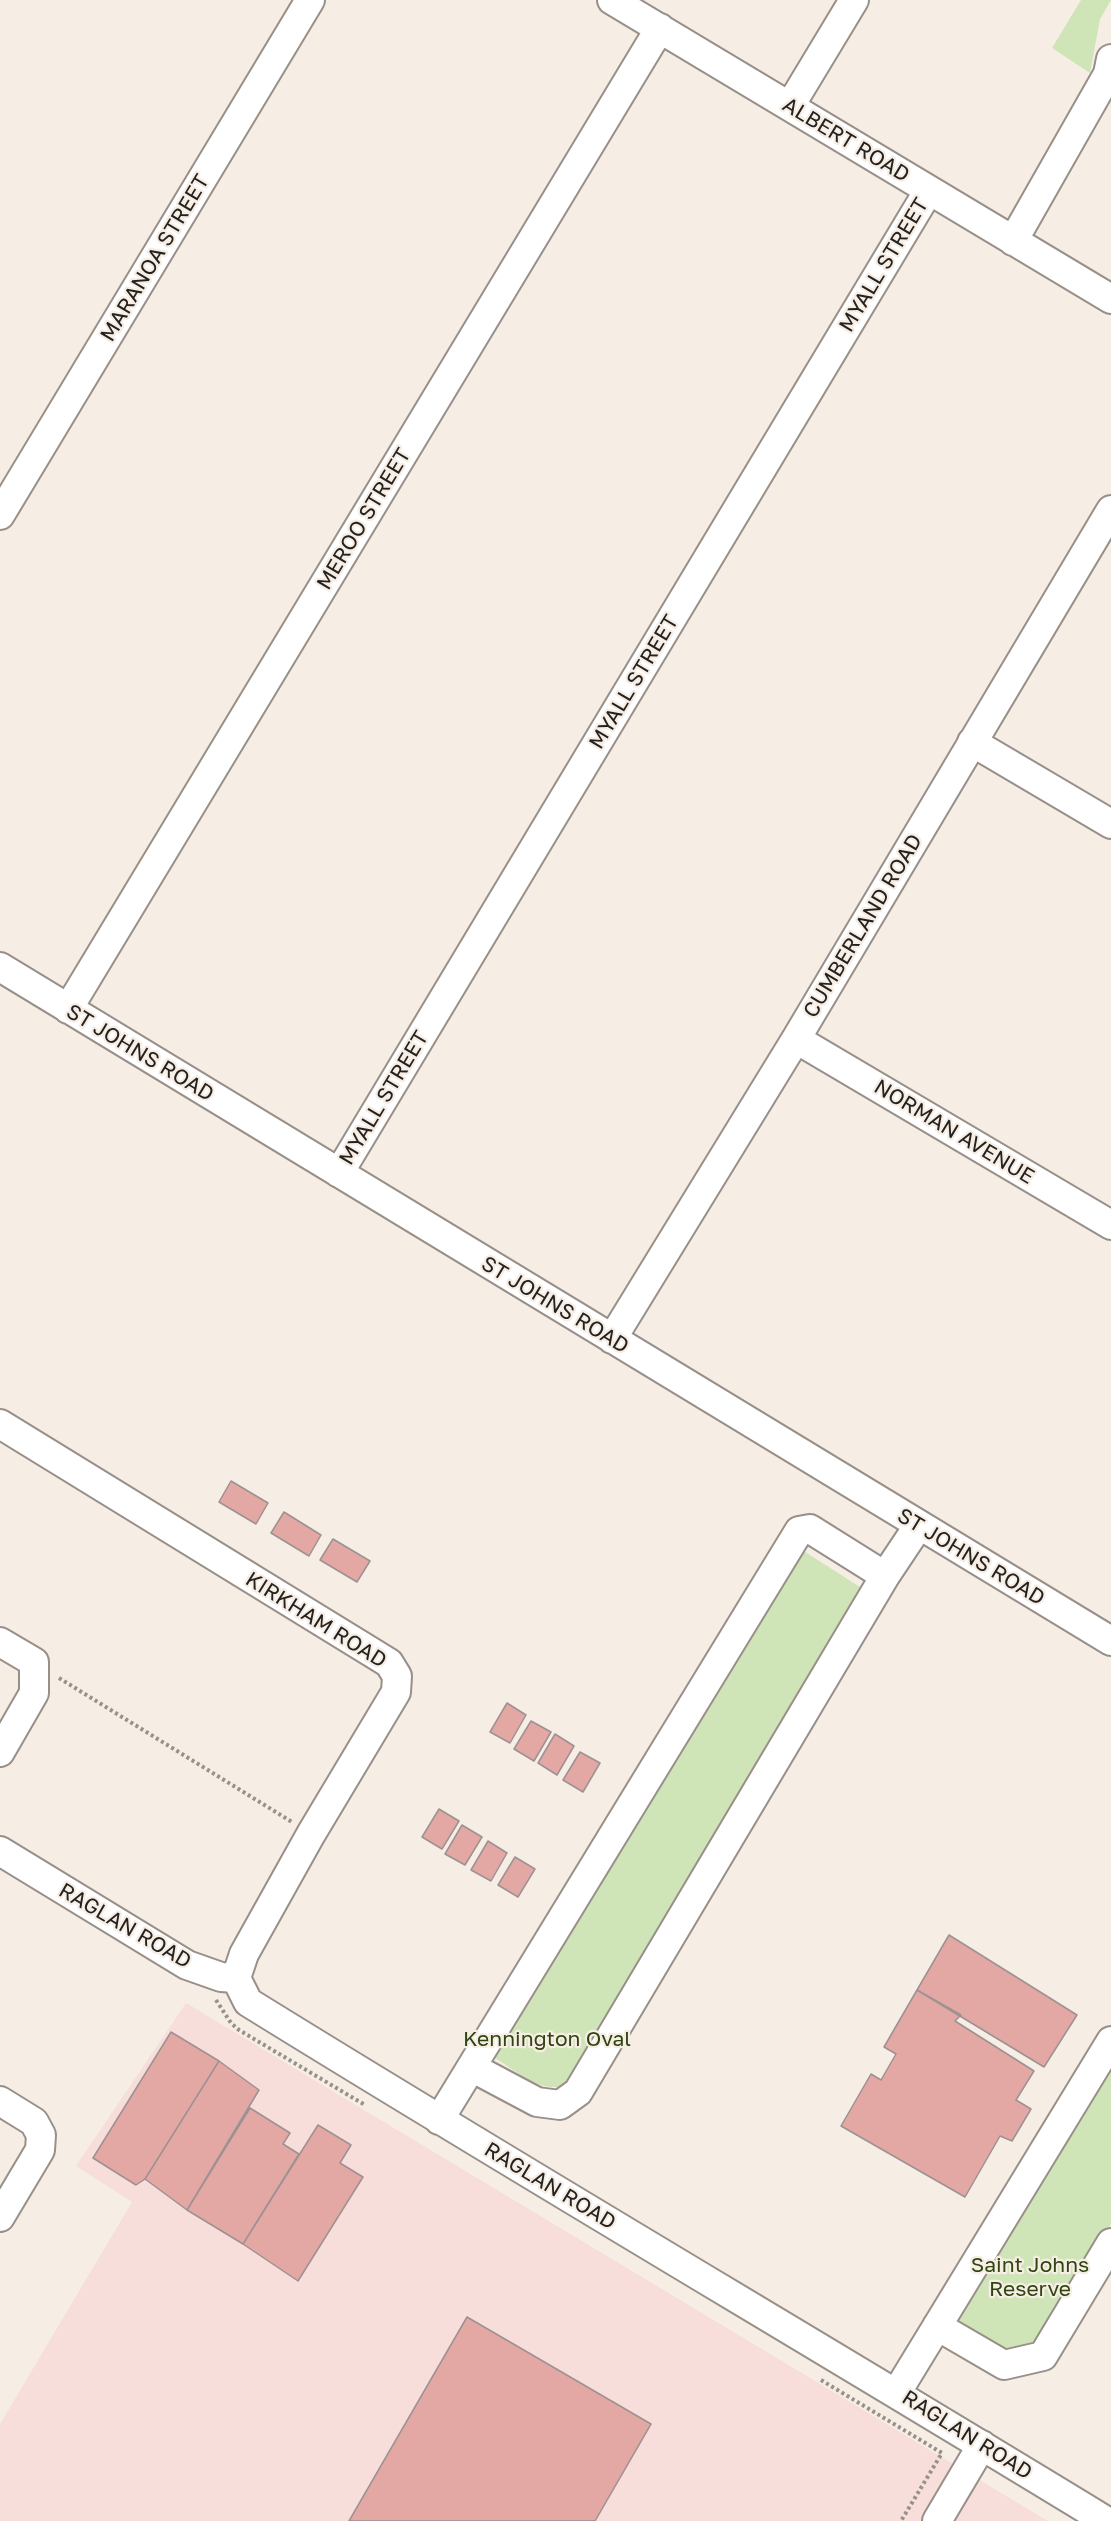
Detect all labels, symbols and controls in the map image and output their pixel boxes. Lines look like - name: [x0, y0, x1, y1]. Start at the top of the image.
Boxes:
- street label: ALBERT ROAD: [778, 92, 914, 188]
- street label: MARANOA STREET: [95, 170, 215, 346]
- street label: MYALL STREET: [834, 193, 934, 337]
- street label: MEROO STREET: [312, 444, 416, 594]
- street label: MYALL STREET: [584, 610, 684, 754]
- street label: CUMBERLAND ROAD: [798, 830, 928, 1022]
- street label: ST JOHNS ROAD: [62, 999, 218, 1107]
- street label: MYALL STREET: [334, 1026, 434, 1170]
- street label: NORMAN AVENUE: [869, 1074, 1039, 1190]
- street label: ST JOHNS ROAD: [477, 1251, 633, 1359]
- street label: ST JOHNS ROAD: [893, 1503, 1049, 1611]
- street label: KIRKHAM ROAD: [241, 1567, 391, 1673]
- street label: RAGLAN ROAD: [54, 1878, 196, 1974]
- park label: Kennington Oval: [463, 2026, 631, 2052]
- street label: RAGLAN ROAD: [480, 2137, 620, 2235]
- park label: Saint Johns Reserve: [971, 2252, 1089, 2302]
- street label: RAGLAN ROAD: [897, 2385, 1037, 2485]

